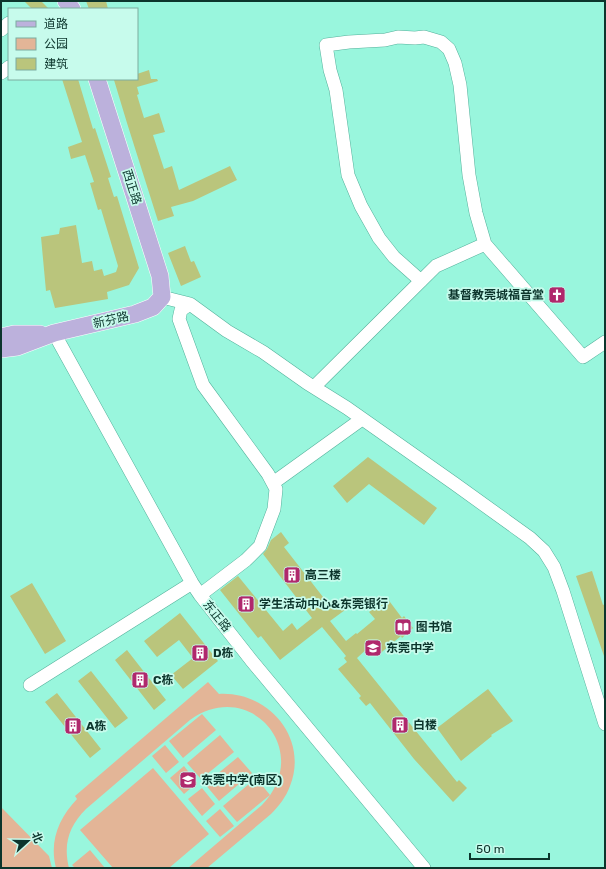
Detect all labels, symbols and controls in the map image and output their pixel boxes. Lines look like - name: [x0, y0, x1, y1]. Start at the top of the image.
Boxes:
- legend: [8, 8, 138, 80]
- text: 道路: [44, 17, 68, 31]
- text: 公园: [44, 37, 68, 51]
- text: 建筑: [44, 57, 68, 71]
- street label: 西正路: [120, 168, 144, 206]
- church icon: 基督教莞城福音堂: [547, 285, 567, 305]
- place label: 基督教莞城福音堂: [448, 288, 544, 302]
- street label: 新芬路: [92, 309, 130, 331]
- building icon: 高三楼: [282, 565, 302, 585]
- place label: 高三楼: [305, 568, 341, 582]
- building icon: 学生活动中心&东莞银行: [236, 594, 256, 614]
- place label: 学生活动中心&东莞银行: [259, 597, 388, 611]
- street label: 东正路: [200, 598, 234, 634]
- library icon: 图书馆: [393, 617, 413, 637]
- place label: 图书馆: [416, 620, 452, 634]
- school or university icon: 东莞中学: [363, 638, 383, 658]
- place label: 东莞中学: [386, 641, 434, 655]
- building icon: D栋: [190, 643, 210, 663]
- place label: D栋: [213, 646, 234, 660]
- building icon: C栋: [130, 670, 150, 690]
- place label: C栋: [153, 673, 173, 687]
- building icon: 白楼: [390, 715, 410, 735]
- building icon: A栋: [63, 716, 83, 736]
- place label: 白楼: [413, 718, 437, 732]
- place label: A栋: [86, 719, 107, 733]
- school or university icon: 东莞中学(南区): [178, 770, 198, 790]
- place label: 东莞中学(南区): [201, 773, 283, 787]
- north arrow: [8, 821, 48, 861]
- text: 北: [29, 830, 45, 845]
- scale bar: [470, 835, 549, 861]
- text: 50 m: [476, 842, 504, 856]

